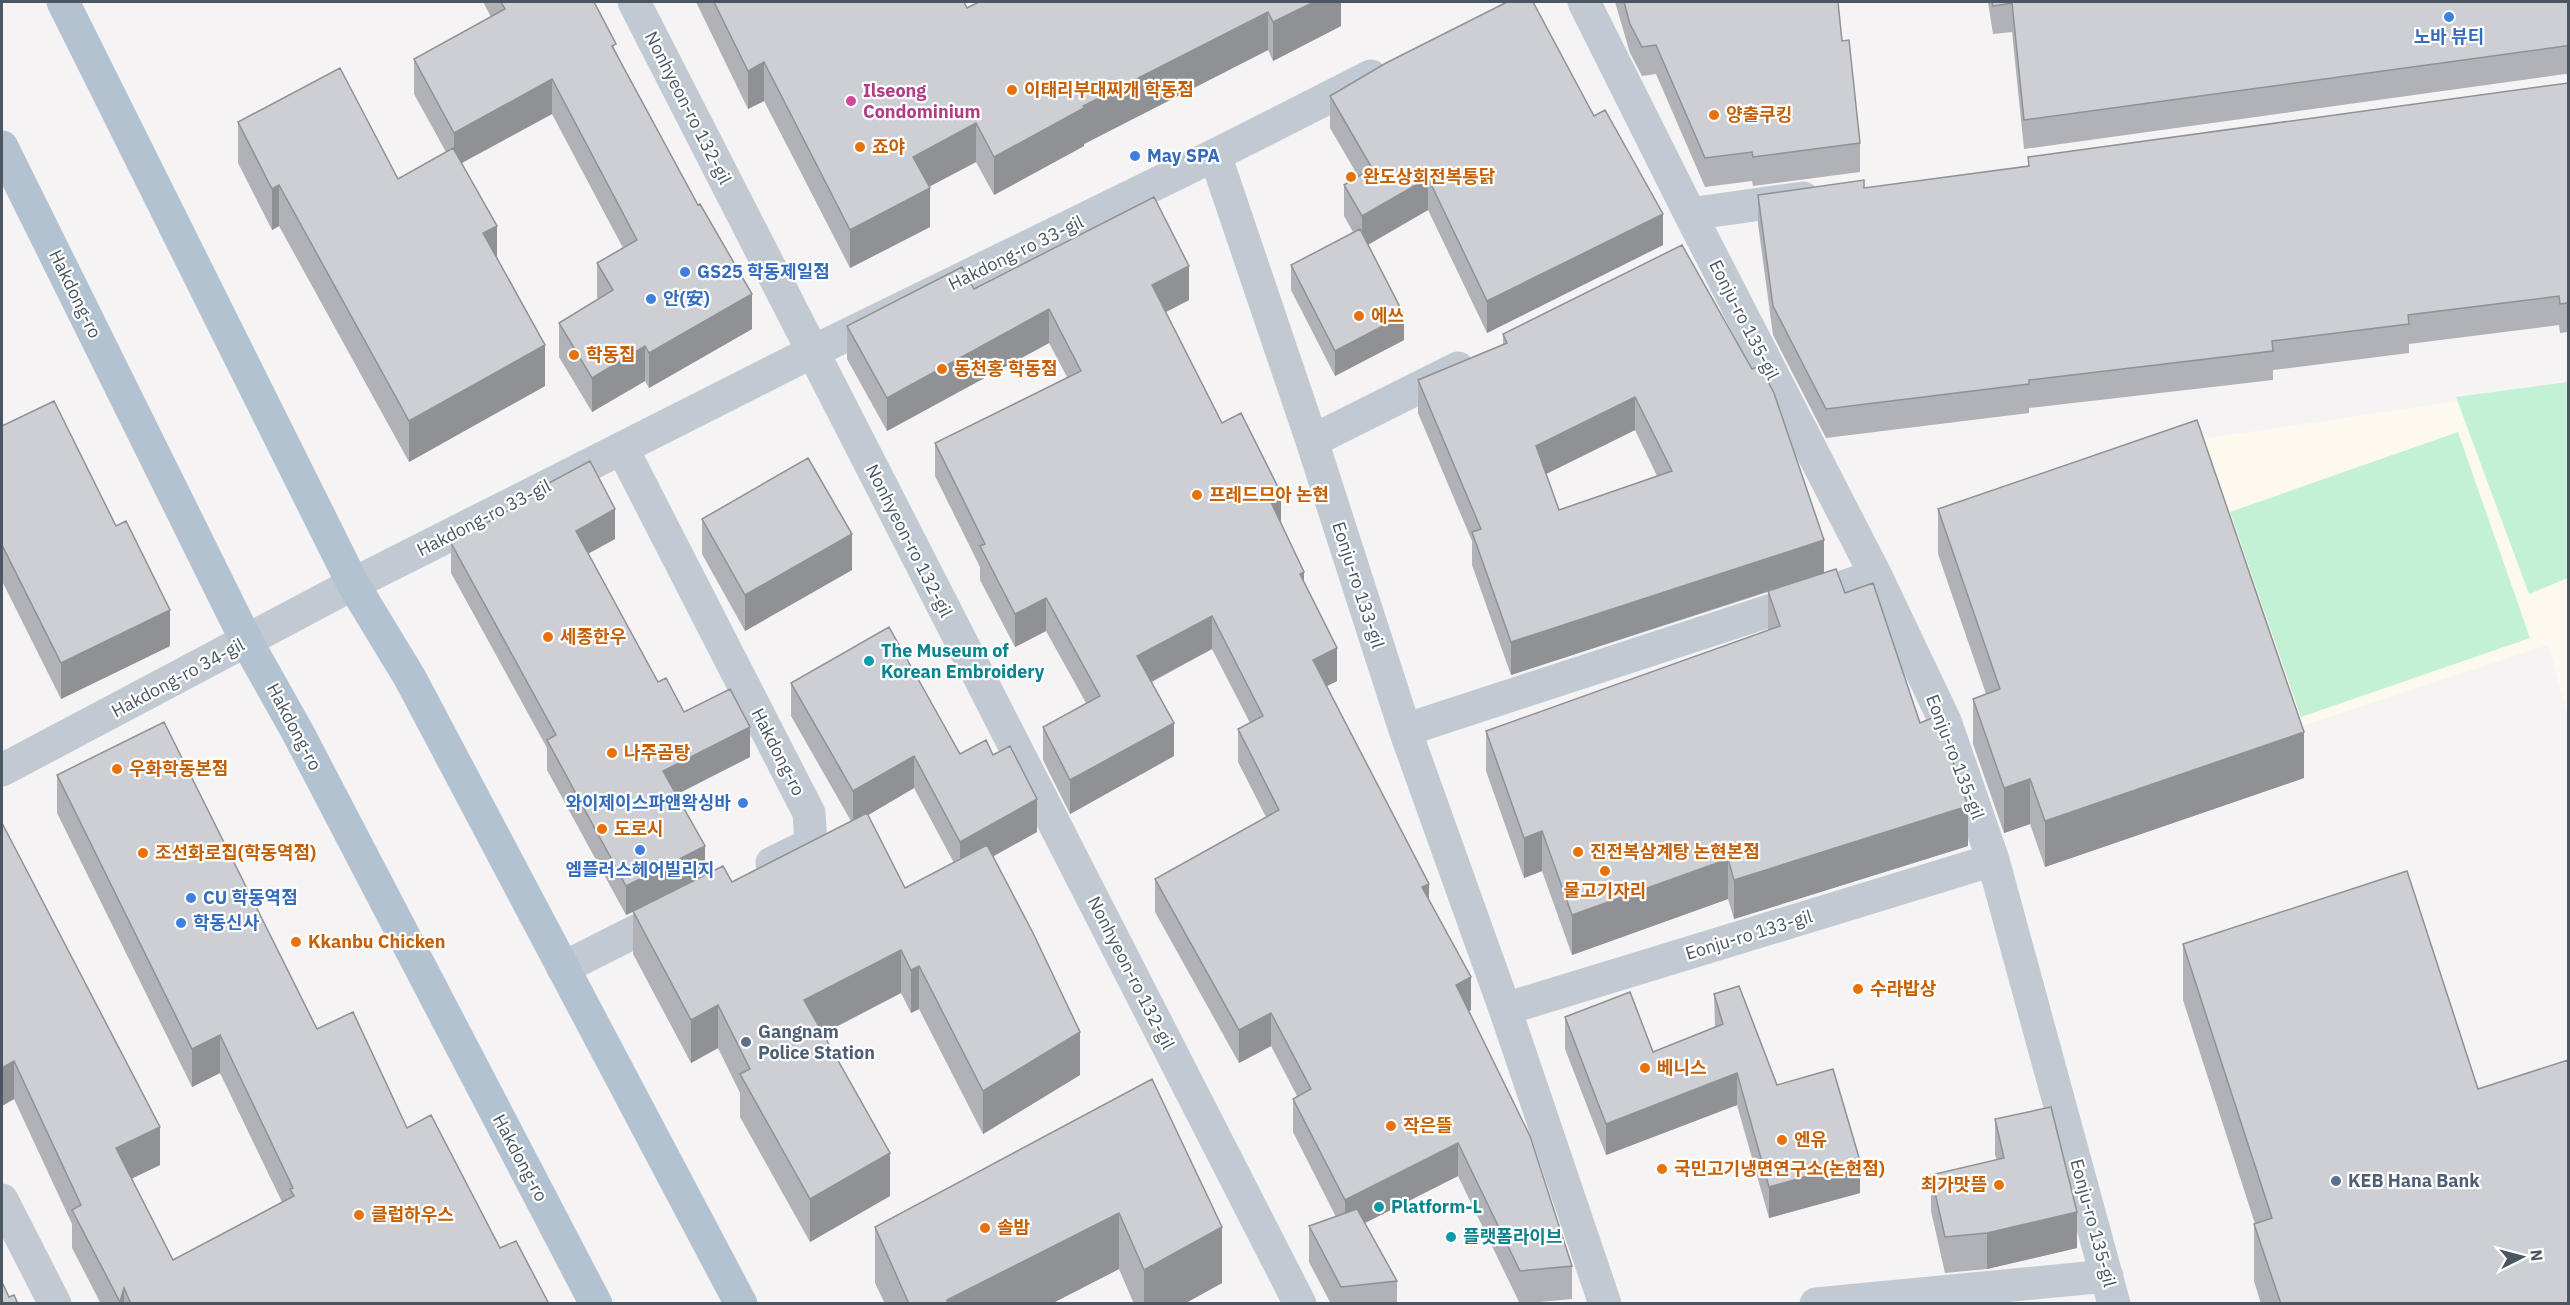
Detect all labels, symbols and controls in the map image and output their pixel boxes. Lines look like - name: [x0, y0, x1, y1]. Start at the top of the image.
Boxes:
- marker: 노바 뷰티: [2442, 10, 2456, 24]
- place label: 노바 뷰티: [2414, 25, 2484, 48]
- street label: Nonhyeon-ro 132-gil: [640, 27, 737, 188]
- place label: 이태리부대찌개 학동점: [1024, 78, 1194, 101]
- place label: Ilseong Condominium: [863, 79, 981, 123]
- marker: 이태리부대찌개 학동점: [1005, 83, 1019, 97]
- marker: Ilseong Condominium: [844, 94, 858, 108]
- place label: 양출쿠킹: [1726, 103, 1792, 126]
- marker: 양출쿠킹: [1707, 108, 1721, 122]
- place label: 죠야: [872, 135, 906, 158]
- marker: 죠야: [853, 140, 867, 154]
- place label: May SPA: [1147, 144, 1220, 167]
- marker: May SPA: [1128, 149, 1142, 163]
- place label: 완도상회전복통닭: [1363, 165, 1495, 188]
- marker: 완도상회전복통닭: [1344, 170, 1358, 184]
- street label: Hakdong-ro 33-gil: [944, 210, 1087, 295]
- street label: Hakdong-ro: [44, 246, 107, 342]
- street label: Eonju-ro 135-gil: [1704, 256, 1785, 384]
- place label: GS25 학동제일점: [697, 260, 830, 283]
- marker: GS25 학동제일점: [678, 265, 692, 279]
- place label: 안(安): [663, 287, 710, 310]
- marker: 안(安): [644, 292, 658, 306]
- place label: 에쓰: [1371, 304, 1404, 327]
- marker: 에쓰: [1352, 309, 1366, 323]
- place label: 학동집: [586, 343, 636, 366]
- marker: 학동집: [567, 348, 581, 362]
- place label: 동천홍 학동점: [954, 357, 1058, 380]
- marker: 동천홍 학동점: [935, 362, 949, 376]
- street label: Nonhyeon-ro 132-gil: [861, 460, 958, 621]
- street label: Hakdong-ro 33-gil: [413, 474, 555, 561]
- place label: 프레드므아 논현: [1209, 483, 1329, 506]
- marker: 프레드므아 논현: [1190, 488, 1204, 502]
- street label: Eonju-ro 133-gil: [1327, 519, 1390, 651]
- place label: 세종한우: [560, 625, 626, 648]
- marker: 세종한우: [541, 630, 555, 644]
- street label: Hakdong-ro 34-gil: [107, 633, 248, 722]
- place label: The Museum of Korean Embroidery: [881, 639, 1045, 683]
- marker: The Museum of Korean Embroidery: [862, 654, 876, 668]
- street label: Hakdong-ro: [262, 679, 327, 774]
- street label: Eonju-ro 135-gil: [1921, 691, 1990, 823]
- street label: Hakdong-ro: [746, 704, 810, 800]
- place label: 나주곰탕: [624, 741, 691, 764]
- marker: 나주곰탕: [605, 746, 619, 760]
- place label: 우화학동본점: [129, 757, 228, 780]
- marker: 우화학동본점: [110, 762, 124, 776]
- place label: 와이제이스파앤왁싱바: [565, 791, 731, 814]
- marker: 와이제이스파앤왁싱바: [736, 796, 750, 810]
- place label: 도로시: [614, 817, 664, 840]
- marker: 도로시: [595, 822, 609, 836]
- place label: 진전복삼계탕 논현본점: [1590, 840, 1760, 863]
- place label: 조선화로집(학동역점): [155, 841, 316, 864]
- marker: 엠플러스헤어빌리지: [633, 843, 647, 857]
- marker: 진전복삼계탕 논현본점: [1571, 845, 1585, 859]
- marker: 조선화로집(학동역점): [136, 846, 150, 860]
- place label: 엠플러스헤어빌리지: [565, 858, 715, 881]
- marker: 물고기자리: [1598, 864, 1612, 878]
- place label: 물고기자리: [1564, 879, 1646, 902]
- place label: CU 학동역점: [203, 886, 298, 909]
- marker: CU 학동역점: [184, 891, 198, 905]
- street label: Nonhyeon-ro 132-gil: [1083, 892, 1180, 1053]
- street label: Eonju-ro 133-gil: [1682, 904, 1815, 965]
- place label: 학동신사: [193, 911, 260, 934]
- marker: 학동신사: [174, 916, 188, 930]
- place label: Kkanbu Chicken: [308, 930, 445, 953]
- marker: Kkanbu Chicken: [289, 935, 303, 949]
- place label: 수라밥상: [1870, 977, 1937, 1000]
- marker: 수라밥상: [1851, 982, 1865, 996]
- place label: Gangnam Police Station: [758, 1020, 875, 1064]
- marker: Gangnam Police Station: [739, 1035, 753, 1049]
- place label: 베니스: [1657, 1056, 1707, 1079]
- marker: 베니스: [1638, 1061, 1652, 1075]
- street label: Hakdong-ro: [488, 1110, 553, 1205]
- place label: 작은뜰: [1403, 1114, 1453, 1137]
- marker: 작은뜰: [1384, 1119, 1398, 1133]
- place label: 엔유: [1794, 1128, 1827, 1151]
- marker: 엔유: [1775, 1133, 1789, 1147]
- street label: Eonju-ro 135-gil: [2065, 1156, 2122, 1290]
- place label: 국민고기냉면연구소(논현점): [1674, 1157, 1885, 1180]
- marker: 국민고기냉면연구소(논현점): [1655, 1162, 1669, 1176]
- place label: KEB Hana Bank: [2348, 1169, 2480, 1192]
- place label: 최가맛뜸: [1921, 1173, 1987, 1196]
- marker: KEB Hana Bank: [2329, 1174, 2343, 1188]
- marker: 최가맛뜸: [1992, 1178, 2006, 1192]
- place label: Platform-L: [1391, 1195, 1482, 1218]
- marker: Platform-L: [1372, 1200, 1386, 1214]
- place label: 클럽하우스: [371, 1203, 454, 1226]
- marker: 클럽하우스: [352, 1208, 366, 1222]
- place label: 솔밤: [997, 1216, 1031, 1239]
- marker: 솔밤: [978, 1221, 992, 1235]
- place label: 플랫폼라이브: [1463, 1225, 1562, 1248]
- north arrow: [2492, 1227, 2552, 1287]
- marker: 플랫폼라이브: [1444, 1230, 1458, 1244]
- text: N: [2526, 1249, 2547, 1262]

